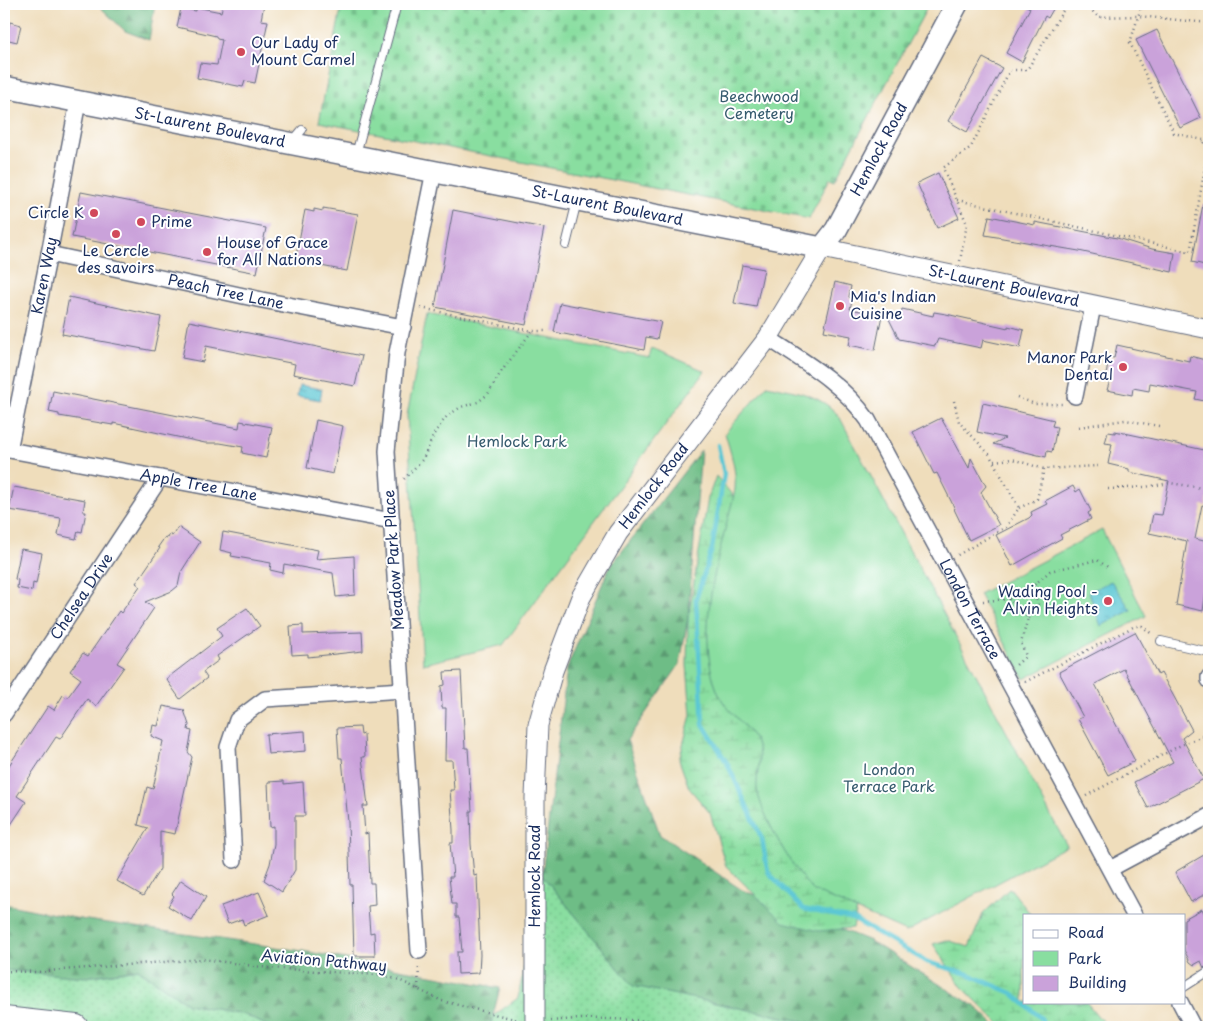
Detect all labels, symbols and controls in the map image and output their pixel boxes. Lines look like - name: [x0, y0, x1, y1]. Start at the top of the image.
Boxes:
- place label: Our Lady of Mount Carmel: [251, 30, 355, 70]
- marker: Our Lady of Mount Carmel: [235, 46, 247, 58]
- park label: Beechwood Cemetery: [719, 84, 799, 124]
- street label: Hemlock Road: [843, 98, 912, 200]
- street label: St-Laurent Boulevard: [133, 100, 288, 152]
- street label: St-Laurent Boulevard: [530, 178, 685, 230]
- place label: Circle K: [28, 200, 84, 223]
- marker: Circle K: [88, 207, 100, 219]
- place label: Prime: [151, 209, 192, 232]
- marker: Prime: [135, 216, 147, 228]
- marker: Le Cercle des savoirs: [110, 228, 122, 240]
- place label: House of Grace for All Nations: [217, 230, 328, 270]
- street label: Karen Way: [24, 235, 62, 316]
- place label: Le Cercle des savoirs: [78, 238, 155, 278]
- marker: House of Grace for All Nations: [201, 246, 213, 258]
- street label: St-Laurent Boulevard: [927, 258, 1082, 312]
- street label: Peach Tree Lane: [166, 267, 286, 314]
- place label: Mia's Indian Cuisine: [850, 284, 936, 324]
- marker: Mia's Indian Cuisine: [834, 300, 846, 312]
- place label: Manor Park Dental: [1027, 345, 1113, 385]
- marker: Manor Park Dental: [1117, 361, 1129, 373]
- park label: Hemlock Park: [467, 429, 567, 452]
- street label: Hemlock Road: [612, 438, 693, 533]
- street label: Apple Tree Lane: [138, 461, 260, 506]
- street label: Meadow Park Place: [376, 489, 409, 631]
- street label: Chelsea Drive: [43, 547, 118, 644]
- street label: London Terrace: [935, 554, 1007, 663]
- place label: Wading Pool - Alvin Heights: [998, 579, 1098, 619]
- marker: Wading Pool - Alvin Heights: [1102, 595, 1114, 607]
- park label: London Terrace Park: [843, 757, 935, 797]
- street label: Hemlock Road: [522, 824, 545, 928]
- legend: [1023, 914, 1186, 1004]
- text: Road: [1068, 920, 1104, 943]
- street label: Aviation Pathway: [260, 943, 388, 976]
- text: Park: [1068, 946, 1102, 969]
- text: Building: [1068, 970, 1127, 993]

